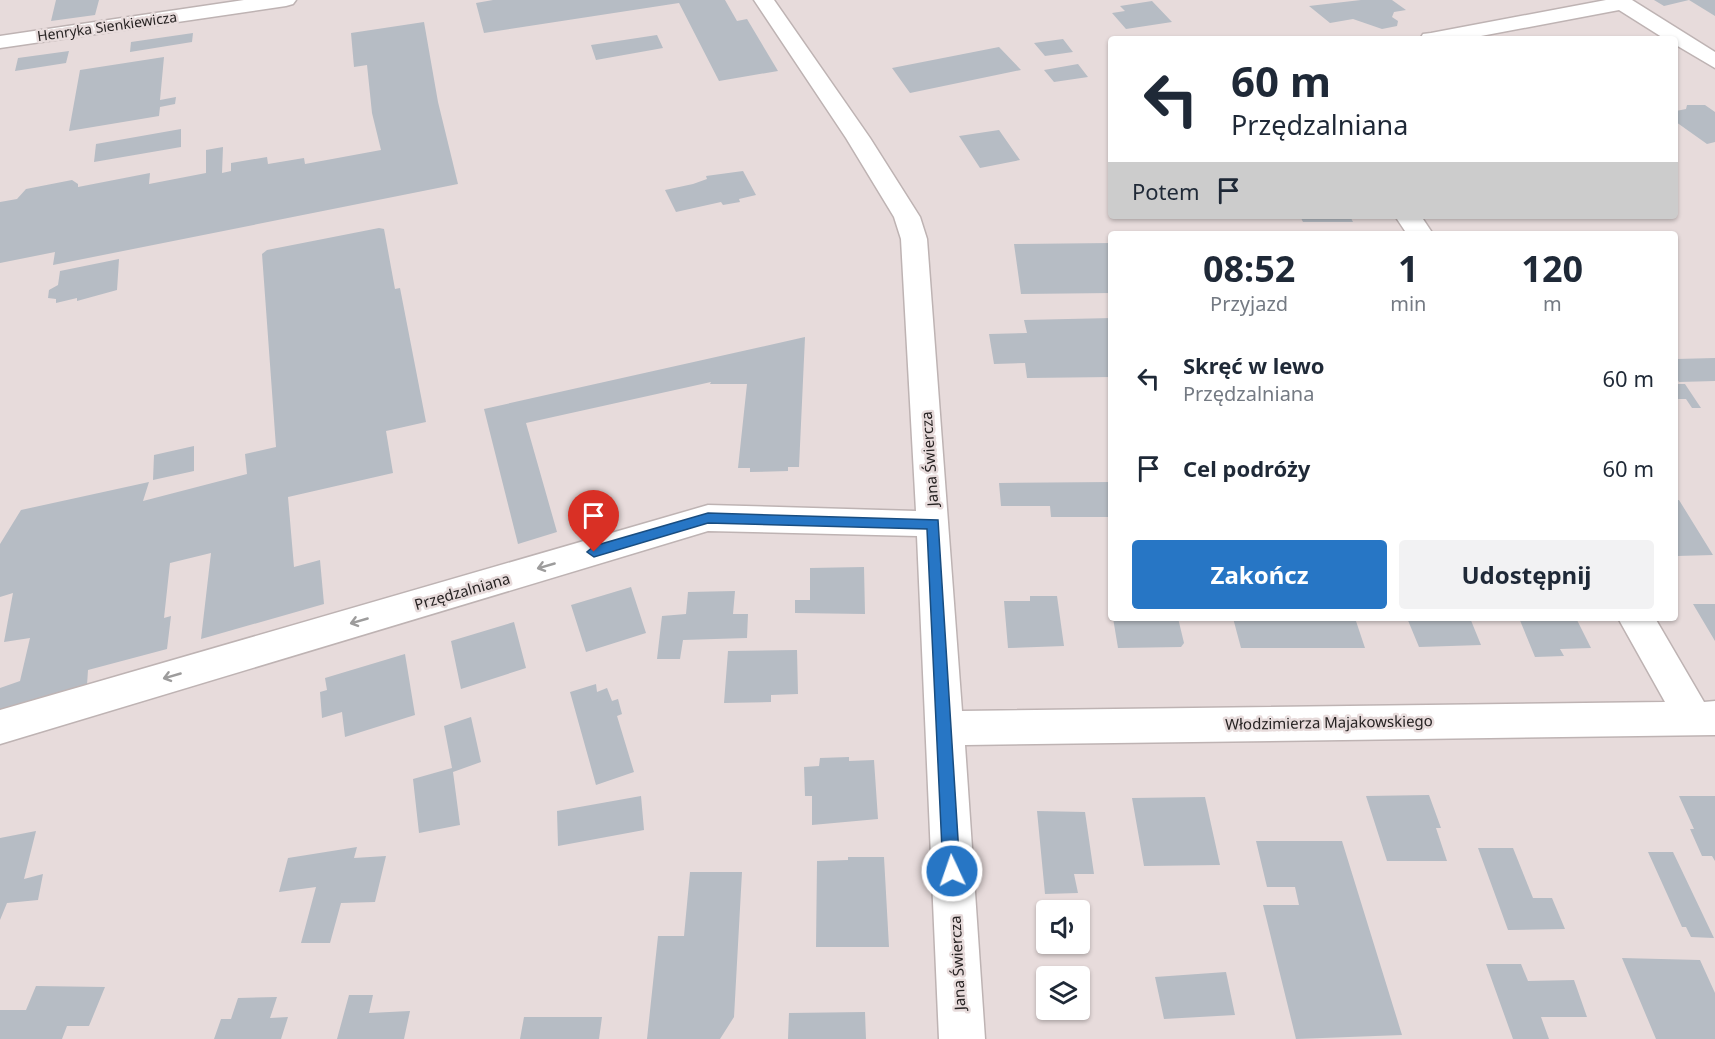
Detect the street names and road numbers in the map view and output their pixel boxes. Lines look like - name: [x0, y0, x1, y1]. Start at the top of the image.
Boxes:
- street label: Henryka Sienkiewicza: [36, 7, 178, 45]
- street label: Jana Świercza: [916, 411, 942, 509]
- street label: Przędzalniana: [412, 568, 512, 614]
- street label: Włodzimierza Majakowskiego: [1225, 710, 1433, 734]
- street label: Jana Świercza: [945, 915, 970, 1013]

